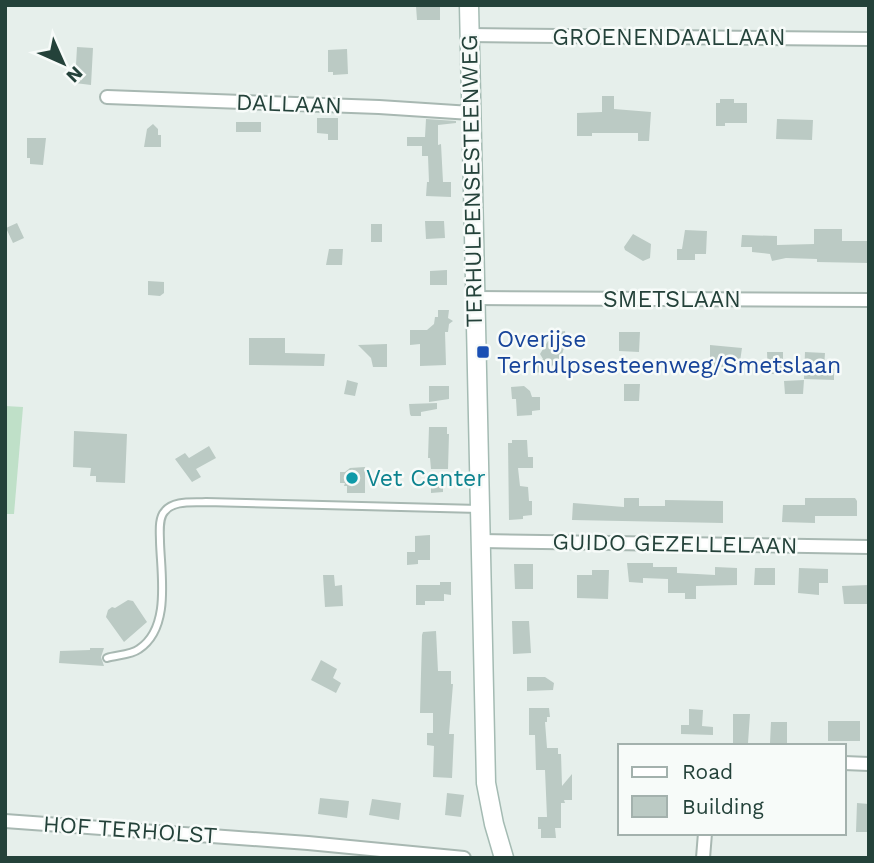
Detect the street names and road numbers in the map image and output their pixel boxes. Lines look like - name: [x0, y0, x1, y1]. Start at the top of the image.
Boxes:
- street label: GROENENDAALLAAN: [552, 24, 786, 51]
- street label: TERHULPENSESTEENWEG: [456, 34, 488, 328]
- street label: DALLAAN: [236, 89, 342, 119]
- street label: SMETSLAAN: [603, 286, 741, 313]
- street label: GUIDO GEZELLELAAN: [552, 528, 798, 560]
- street label: HOF TERHOLST: [42, 810, 218, 850]

